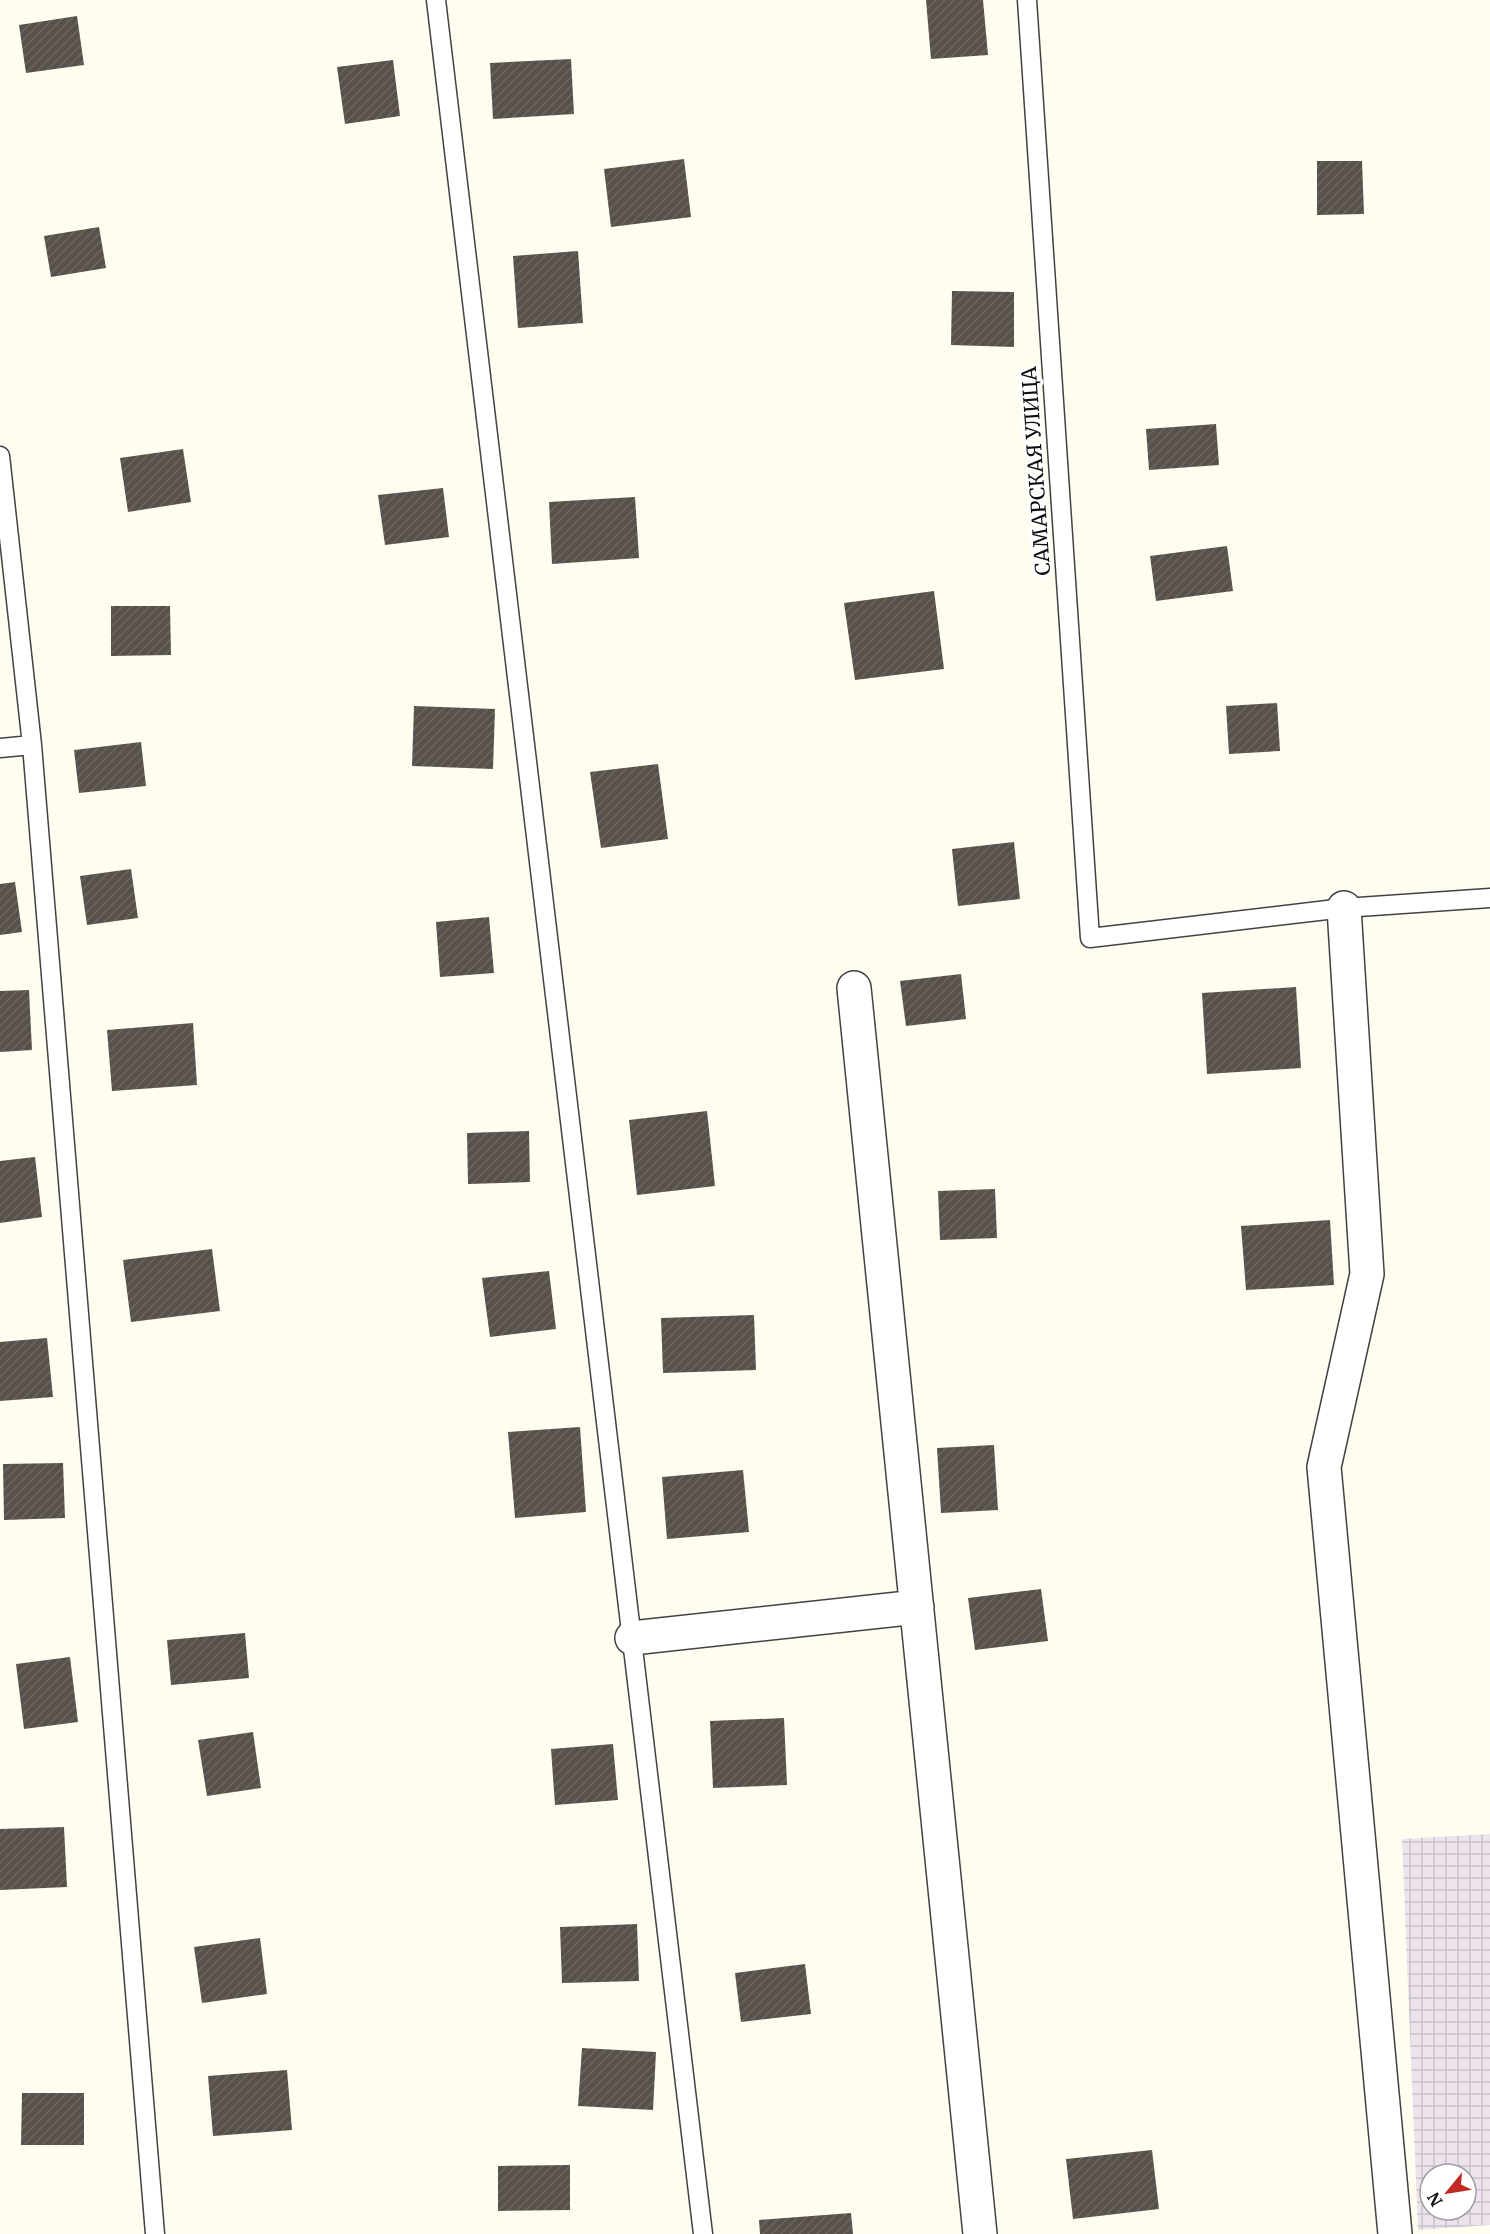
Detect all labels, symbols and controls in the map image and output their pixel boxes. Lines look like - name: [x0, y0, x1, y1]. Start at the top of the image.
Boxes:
- street label: САМАРСКАЯ УЛИЦА: [1016, 365, 1055, 576]
- north arrow: [1418, 2162, 1478, 2222]
- text: N: [1423, 2189, 1447, 2210]

